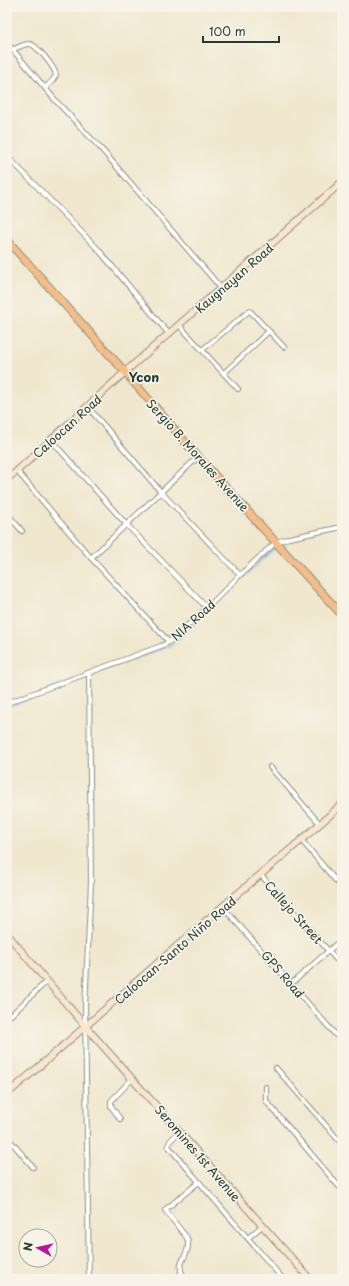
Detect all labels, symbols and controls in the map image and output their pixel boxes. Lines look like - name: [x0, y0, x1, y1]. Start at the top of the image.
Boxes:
- scale bar: [203, 18, 279, 44]
- text: 100 m: [209, 22, 246, 40]
- street label: Kaugnayan Road: [191, 239, 277, 317]
- district label: Ycon: [129, 367, 159, 386]
- street label: Caloocan Road: [29, 390, 105, 462]
- street label: Sergio B. Morales Avenue: [143, 395, 254, 516]
- street label: NIA Road: [167, 595, 219, 645]
- street label: Callejo Street: [261, 876, 327, 948]
- street label: Caloocan-Santo Niño Road: [110, 892, 240, 1008]
- street label: GPS Road: [257, 946, 309, 1002]
- street label: Seromines 1st Avenue: [151, 1101, 245, 1205]
- north arrow: [18, 1228, 58, 1268]
- text: N: [19, 1241, 37, 1252]

